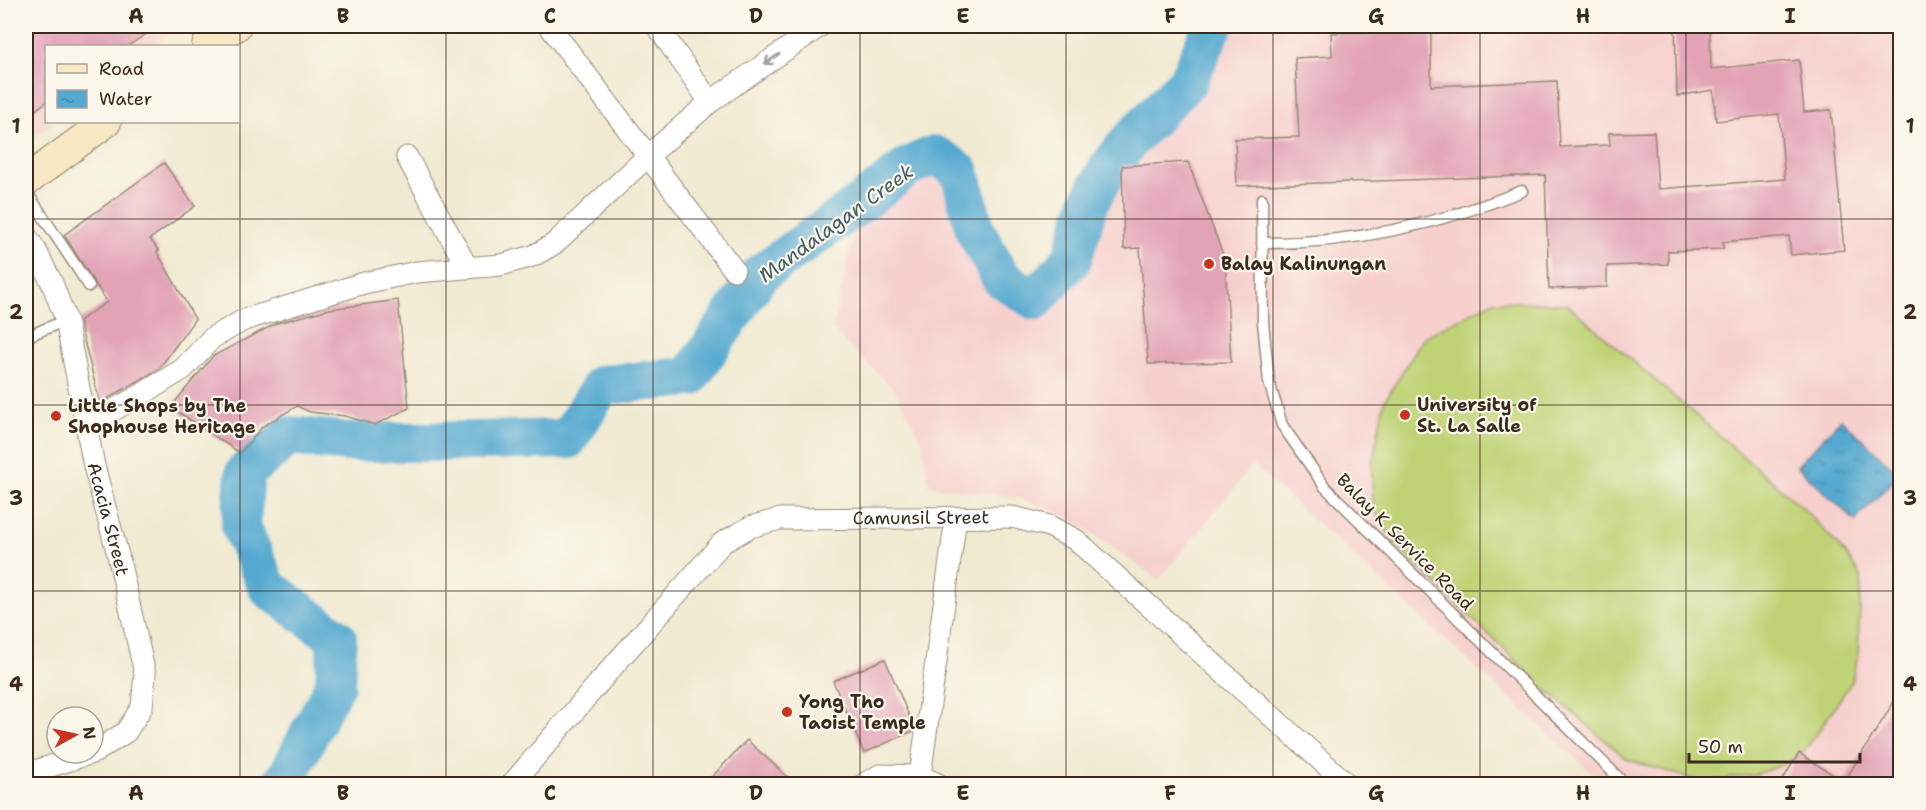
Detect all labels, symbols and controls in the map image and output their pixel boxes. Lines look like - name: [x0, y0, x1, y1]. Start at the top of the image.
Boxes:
- text: A: [128, 3, 144, 29]
- text: B: [337, 3, 349, 29]
- text: C: [544, 3, 556, 29]
- text: D: [749, 3, 763, 29]
- text: E: [956, 3, 970, 29]
- text: F: [1164, 3, 1176, 29]
- text: G: [1368, 3, 1384, 29]
- text: H: [1576, 3, 1590, 29]
- text: I: [1784, 3, 1796, 29]
- legend: [45, 45, 240, 123]
- one-way arrow: [764, 53, 780, 65]
- text: Road: [99, 57, 144, 81]
- text: Water: [99, 87, 152, 111]
- text: 1: [11, 113, 21, 139]
- text: 1: [1905, 113, 1915, 139]
- water label: Mandalagan Creek: [753, 158, 919, 288]
- place label: Balay Kalinungan: [1221, 252, 1386, 276]
- marker: Balay Kalinungan: [1202, 257, 1216, 271]
- text: 2: [9, 299, 23, 325]
- text: 2: [1903, 299, 1917, 325]
- place label: University of St. La Salle: [1417, 393, 1537, 438]
- place label: Little Shops by The Shophouse Heritage: [68, 394, 256, 439]
- marker: University of St. La Salle: [1398, 408, 1412, 422]
- marker: Little Shops by The Shophouse Heritage: [49, 409, 63, 423]
- street label: Acacia Street: [82, 460, 134, 578]
- street label: Balay K Service Road: [1331, 468, 1479, 616]
- text: 3: [9, 485, 23, 511]
- text: 3: [1903, 485, 1917, 511]
- street label: Camunsil Street: [853, 505, 990, 530]
- text: 4: [9, 671, 23, 697]
- text: 4: [1903, 671, 1917, 697]
- place label: Yong Tho Taoist Temple: [799, 690, 926, 735]
- north arrow: [45, 705, 105, 765]
- marker: Yong Tho Taoist Temple: [780, 705, 794, 719]
- text: N: [78, 725, 101, 741]
- scale bar: [1689, 726, 1860, 764]
- text: 50 m: [1698, 735, 1743, 759]
- text: A: [128, 780, 144, 806]
- text: B: [337, 780, 349, 806]
- text: C: [544, 780, 556, 806]
- text: D: [749, 780, 763, 806]
- text: E: [956, 780, 970, 806]
- text: F: [1164, 780, 1176, 806]
- text: G: [1368, 780, 1384, 806]
- text: H: [1576, 780, 1590, 806]
- text: I: [1784, 780, 1796, 806]

